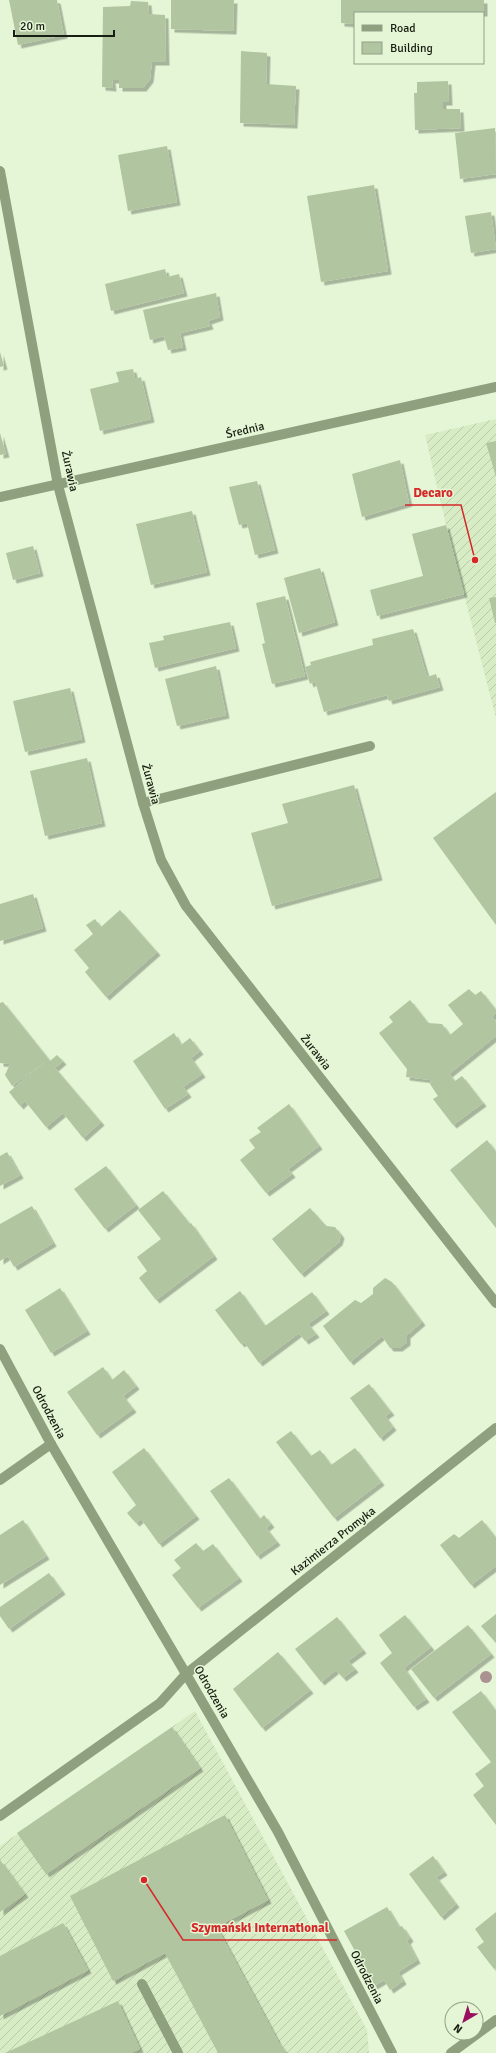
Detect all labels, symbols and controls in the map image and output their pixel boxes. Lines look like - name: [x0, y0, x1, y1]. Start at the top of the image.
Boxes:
- scale bar: [14, 12, 114, 38]
- legend: [354, 12, 484, 64]
- text: 20 m: [20, 19, 45, 34]
- text: Road: [390, 21, 416, 36]
- text: Building: [390, 41, 433, 56]
- street label: Średnia: [224, 419, 266, 442]
- street label: Żurawia: [58, 449, 81, 493]
- callout: Decaro: [405, 480, 461, 505]
- text: Decaro: [413, 485, 453, 501]
- street label: Żurawia: [138, 762, 163, 806]
- street label: Żurawia: [297, 1031, 334, 1073]
- street label: Odrodzenia: [28, 1383, 69, 1441]
- street label: Kazimierza Promyka: [288, 1504, 379, 1579]
- street label: Odrodzenia: [191, 1663, 233, 1721]
- callout: Szymański International: [183, 1915, 337, 1940]
- text: Szymański International: [191, 1920, 329, 1936]
- street label: Odrodzenia: [347, 1948, 386, 2007]
- north arrow: [444, 2001, 484, 2041]
- text: N: [451, 2021, 465, 2036]

